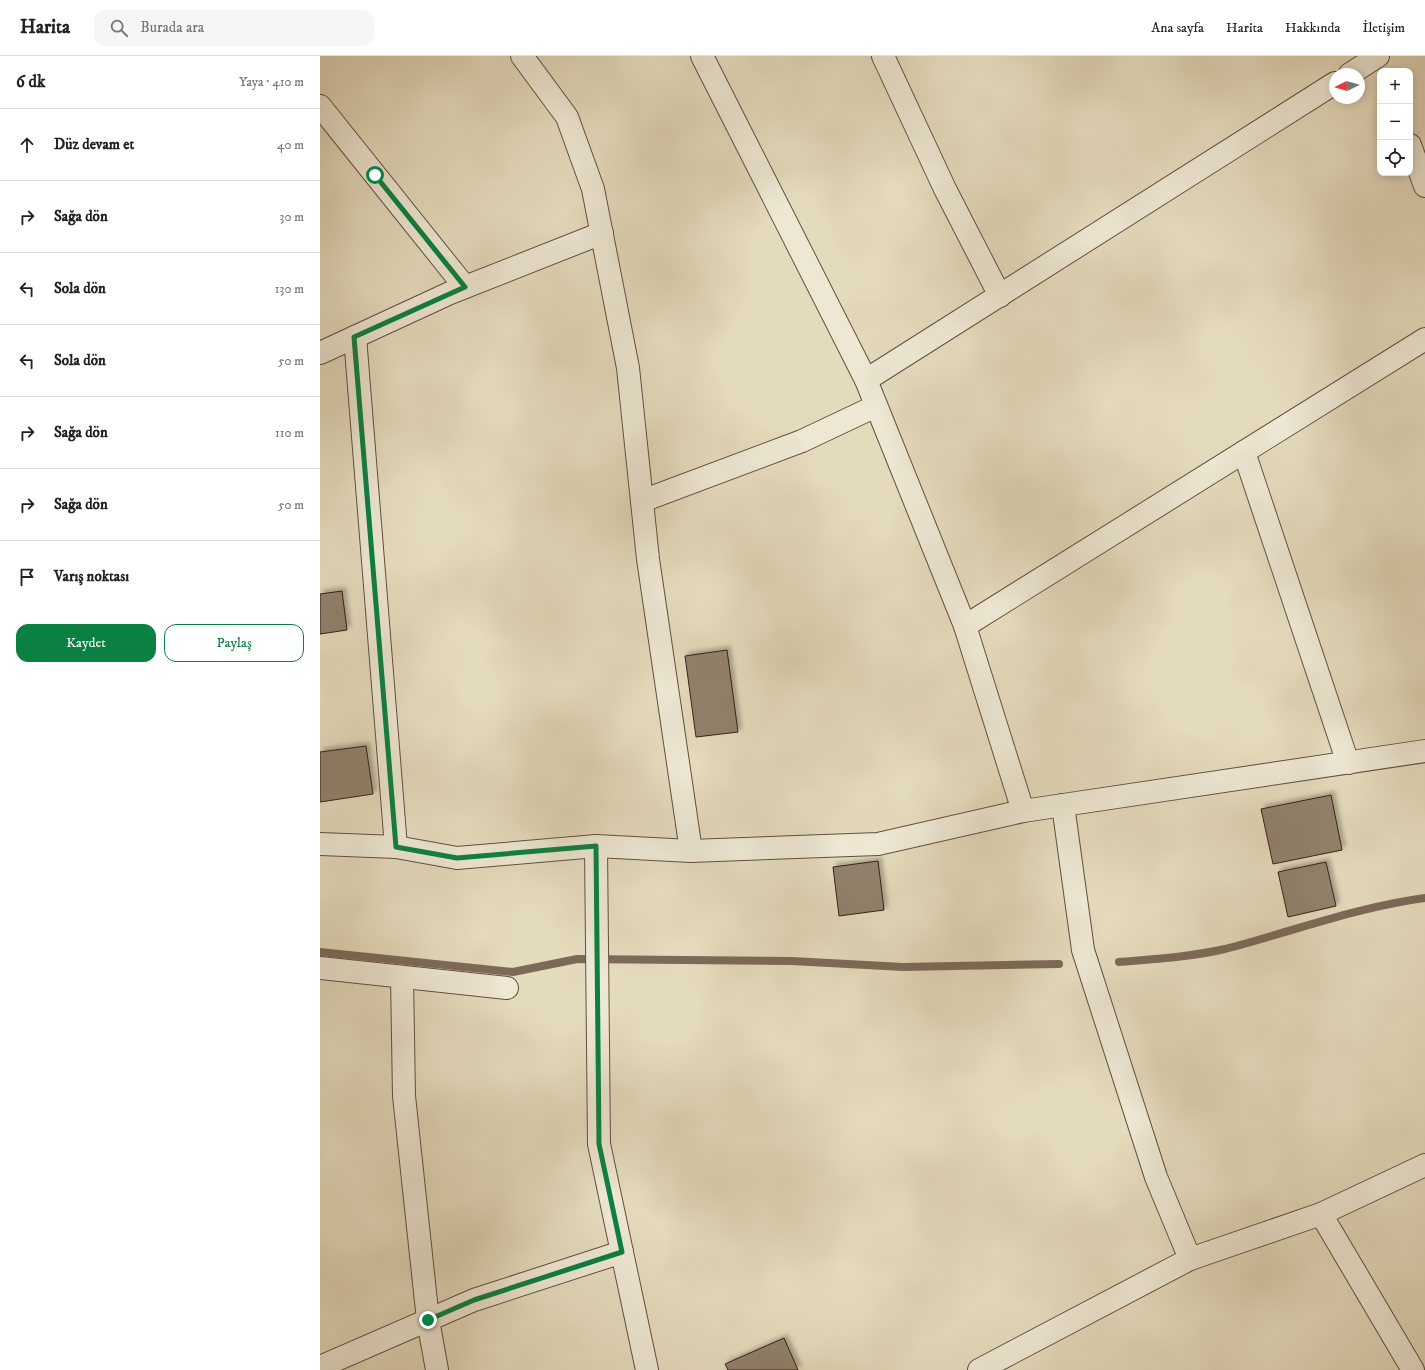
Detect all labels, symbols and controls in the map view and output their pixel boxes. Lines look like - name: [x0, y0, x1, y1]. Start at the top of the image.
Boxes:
- search box: [94, 10, 374, 46]
- text: Harita: [20, 16, 70, 39]
- icon: search: [108, 17, 130, 39]
- text: Burada ara: [140, 18, 204, 37]
- text: Ana sayfa: [1151, 19, 1204, 37]
- text: Harita: [1226, 19, 1263, 37]
- text: Hakkında: [1285, 19, 1340, 37]
- text: İletişim: [1362, 19, 1405, 37]
- north arrow: [1329, 68, 1365, 104]
- map controls: [1377, 68, 1413, 176]
- button: +: [1377, 68, 1413, 104]
- text: 6 dk: [16, 71, 45, 93]
- text: Yaya · 410 m: [239, 74, 304, 90]
- button: −: [1377, 104, 1413, 140]
- icon: ahead: [16, 134, 38, 156]
- text: Düz devam et: [54, 135, 134, 154]
- text: 40 m: [277, 137, 304, 153]
- button: locate: [1377, 140, 1413, 176]
- route start: [366, 166, 384, 184]
- icon: right: [16, 206, 38, 228]
- text: Sağa dön: [54, 207, 108, 226]
- text: 30 m: [280, 209, 304, 225]
- icon: left: [16, 278, 38, 300]
- text: Sola dön: [54, 279, 106, 298]
- text: 130 m: [275, 281, 304, 297]
- icon: left: [16, 350, 38, 372]
- text: Sola dön: [54, 351, 106, 370]
- text: 50 m: [278, 353, 304, 369]
- icon: right: [16, 422, 38, 444]
- text: Sağa dön: [54, 423, 108, 442]
- text: 110 m: [275, 425, 304, 441]
- icon: right: [16, 494, 38, 516]
- text: Sağa dön: [54, 495, 108, 514]
- text: 50 m: [278, 497, 304, 513]
- icon: arrive: [16, 566, 38, 588]
- text: Varış noktası: [54, 567, 129, 586]
- button: Kaydet: [16, 624, 156, 662]
- button: Paylaş: [164, 624, 304, 662]
- route end: [419, 1311, 437, 1329]

